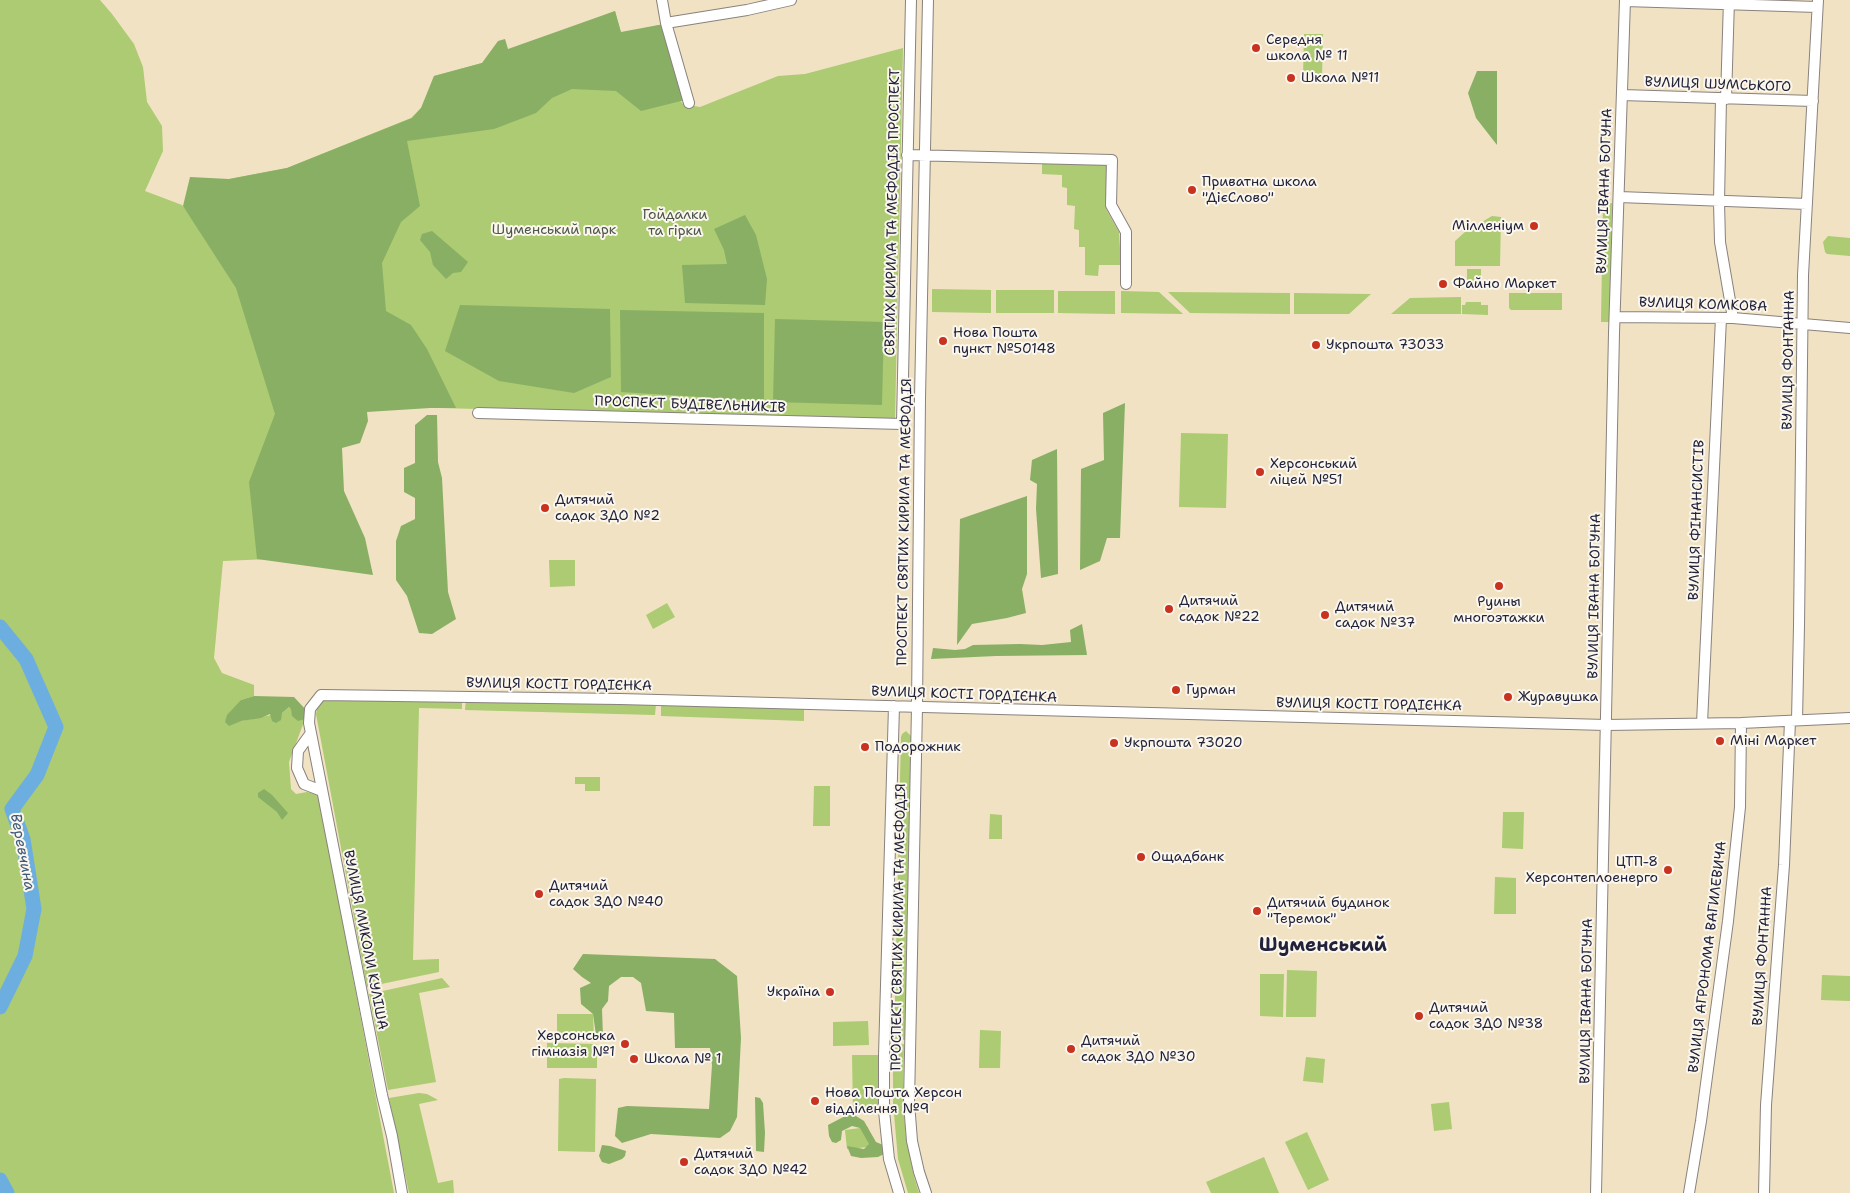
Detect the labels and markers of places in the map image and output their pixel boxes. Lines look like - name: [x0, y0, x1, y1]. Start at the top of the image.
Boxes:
- place label: Середня школа № 11: [1266, 32, 1348, 64]
- marker: Середня школа № 11: [1250, 42, 1262, 54]
- place label: Школа №11: [1301, 70, 1379, 86]
- marker: Школа №11: [1285, 72, 1297, 84]
- place label: Приватна школа "ДієСлово": [1202, 174, 1317, 206]
- marker: Приватна школа "ДієСлово": [1186, 184, 1198, 196]
- place label: Мілленіум: [1452, 218, 1524, 234]
- marker: Мілленіум: [1528, 220, 1540, 232]
- place label: Файно Маркет: [1453, 276, 1556, 292]
- marker: Файно Маркет: [1437, 278, 1449, 290]
- place label: Нова Пошта пункт №50148: [953, 325, 1056, 358]
- marker: Нова Пошта пункт №50148: [937, 335, 949, 347]
- place label: Укрпошта 73033: [1326, 337, 1444, 353]
- marker: Укрпошта 73033: [1310, 339, 1322, 351]
- place label: Херсонський ліцей №51: [1270, 456, 1357, 488]
- marker: Херсонський ліцей №51: [1254, 466, 1266, 478]
- place label: Дитячий садок ЗДО №2: [555, 492, 660, 524]
- marker: Дитячий садок ЗДО №2: [539, 502, 551, 514]
- marker: Руины многоэтажки: [1493, 580, 1505, 592]
- place label: Дитячий садок №22: [1179, 593, 1260, 626]
- place label: Руины многоэтажки: [1453, 594, 1545, 626]
- place label: Дитячий садок №37: [1335, 599, 1415, 632]
- marker: Дитячий садок №22: [1163, 603, 1175, 615]
- marker: Дитячий садок №37: [1319, 609, 1331, 621]
- place label: Гурман: [1186, 682, 1236, 698]
- marker: Гурман: [1170, 684, 1182, 696]
- place label: Журавушка: [1518, 689, 1598, 705]
- marker: Журавушка: [1502, 691, 1514, 703]
- place label: Міні Маркет: [1730, 733, 1816, 749]
- place label: Укрпошта 73020: [1124, 735, 1243, 751]
- marker: Міні Маркет: [1714, 735, 1726, 747]
- marker: Укрпошта 73020: [1108, 737, 1120, 749]
- place label: Подорожник: [875, 739, 961, 755]
- marker: Подорожник: [859, 741, 871, 753]
- place label: Ощадбанк: [1151, 849, 1224, 865]
- marker: Ощадбанк: [1135, 851, 1147, 863]
- place label: ЦТП-8 Херсонтеплоенерго: [1526, 854, 1658, 886]
- marker: ЦТП-8 Херсонтеплоенерго: [1662, 864, 1674, 876]
- place label: Дитячий садок ЗДО №40: [549, 878, 664, 910]
- marker: Дитячий садок ЗДО №40: [533, 888, 545, 900]
- place label: Дитячий будинок "Теремок": [1267, 895, 1389, 928]
- marker: Дитячий будинок "Теремок": [1251, 905, 1263, 917]
- place label: Україна: [767, 984, 820, 1000]
- marker: Україна: [824, 986, 836, 998]
- place label: Дитячий садок ЗДО №38: [1429, 1000, 1543, 1032]
- marker: Дитячий садок ЗДО №38: [1413, 1010, 1425, 1022]
- place label: Херсонська гімназія №1: [531, 1028, 615, 1060]
- place label: Дитячий садок ЗДО №30: [1081, 1033, 1196, 1066]
- marker: Херсонська гімназія №1: [619, 1038, 631, 1050]
- marker: Дитячий садок ЗДО №30: [1065, 1043, 1077, 1055]
- place label: Школа № 1: [644, 1051, 722, 1067]
- marker: Школа № 1: [628, 1053, 640, 1065]
- place label: Нова Пошта Херсон відділення №9: [825, 1085, 962, 1118]
- marker: Нова Пошта Херсон відділення №9: [809, 1095, 821, 1107]
- place label: Дитячий садок ЗДО №42: [694, 1146, 808, 1178]
- marker: Дитячий садок ЗДО №42: [678, 1156, 690, 1168]

